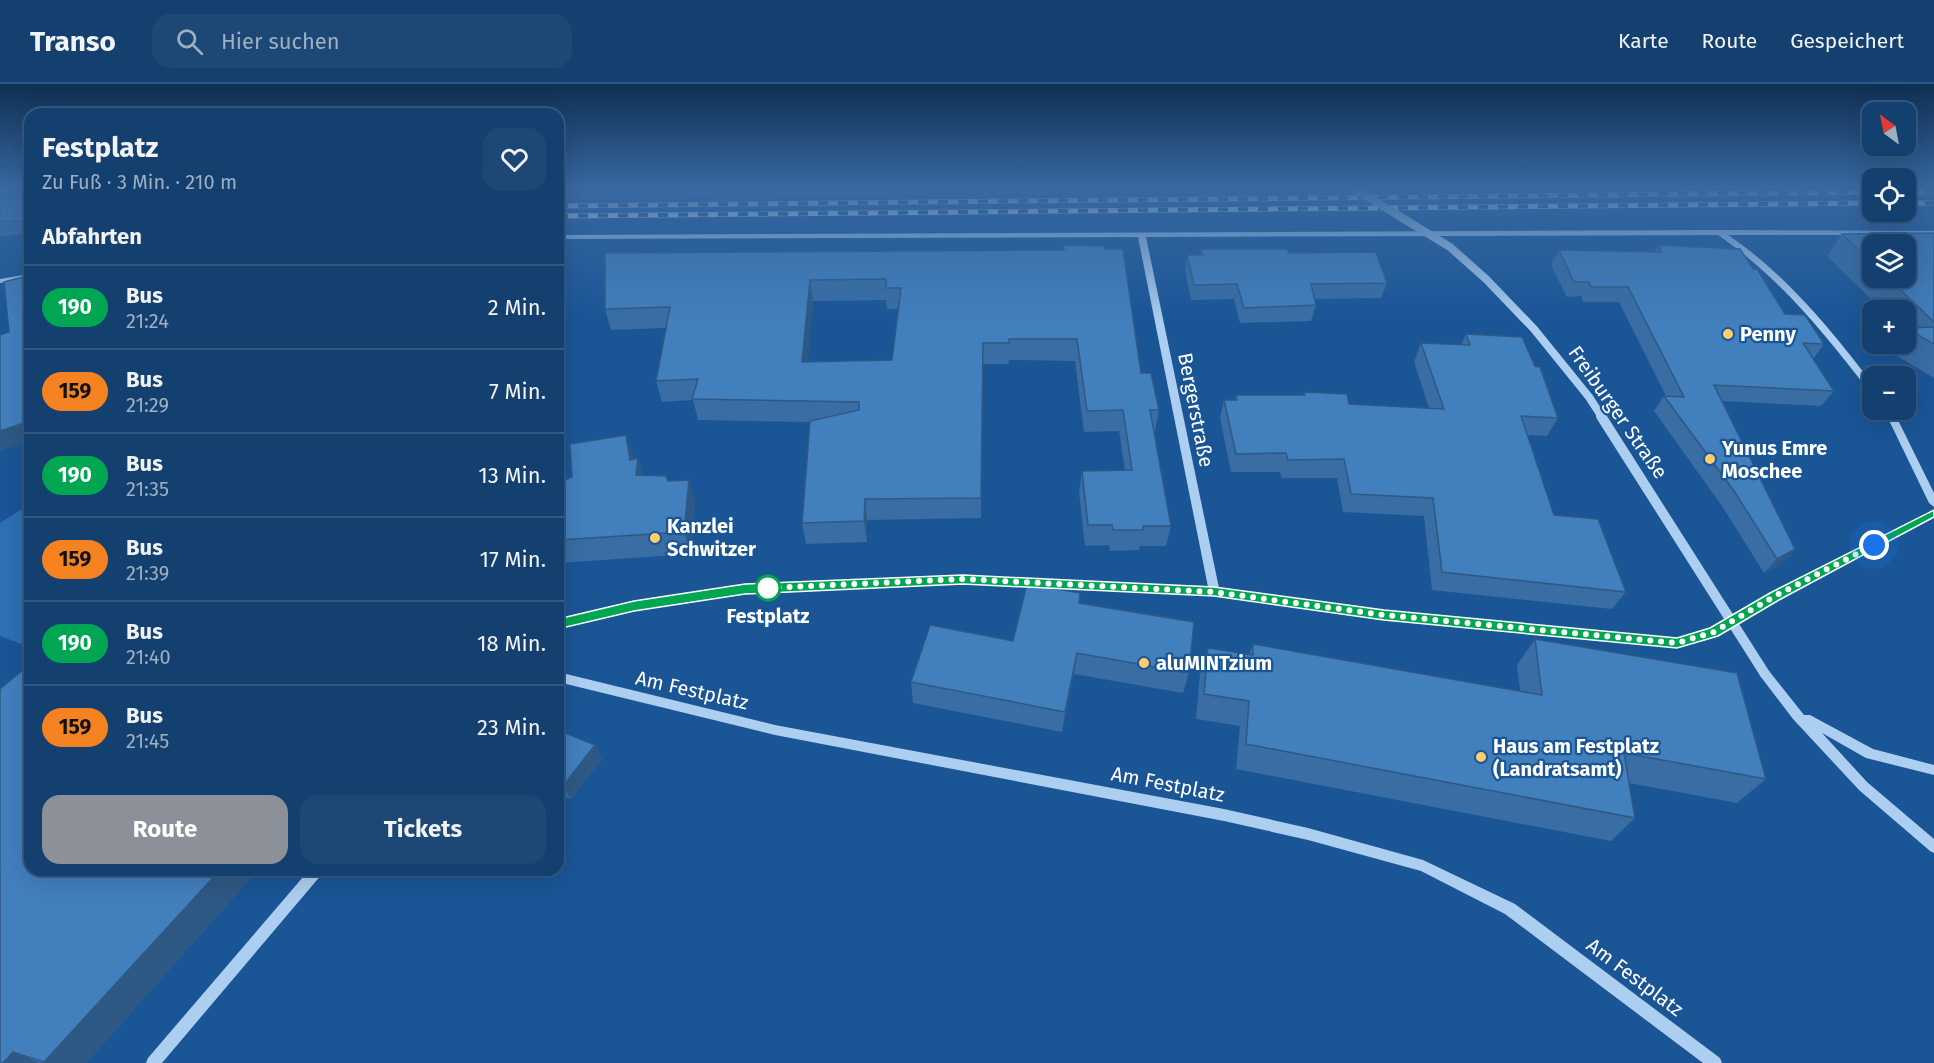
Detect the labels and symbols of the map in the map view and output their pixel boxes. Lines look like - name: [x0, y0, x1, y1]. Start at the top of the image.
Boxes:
- north arrow: [1862, 102, 1916, 156]
- place label: Penny: [1740, 322, 1796, 346]
- marker: Penny: [1721, 327, 1735, 341]
- street label: Freiburger Straße: [1563, 341, 1673, 483]
- street label: Bergerstraße: [1173, 351, 1219, 469]
- place label: Yunus Emre Moschee: [1721, 436, 1827, 483]
- marker: Yunus Emre Moschee: [1703, 452, 1717, 466]
- place label: Kanzlei Schwitzer: [667, 514, 757, 561]
- your location: [1859, 530, 1889, 560]
- marker: Kanzlei Schwitzer: [648, 531, 662, 545]
- marker: Festplatz: [755, 575, 781, 601]
- place label: Festplatz: [726, 604, 810, 628]
- place label: aluMINTzium: [1156, 651, 1272, 675]
- marker: aluMINTzium: [1137, 656, 1151, 670]
- street label: Am Festplatz: [633, 665, 751, 715]
- place label: Haus am Festplatz (Landratsamt): [1493, 734, 1659, 781]
- marker: Haus am Festplatz (Landratsamt): [1474, 750, 1488, 764]
- street label: Am Festplatz: [1109, 761, 1227, 807]
- street label: Am Festplatz: [1582, 933, 1688, 1021]

